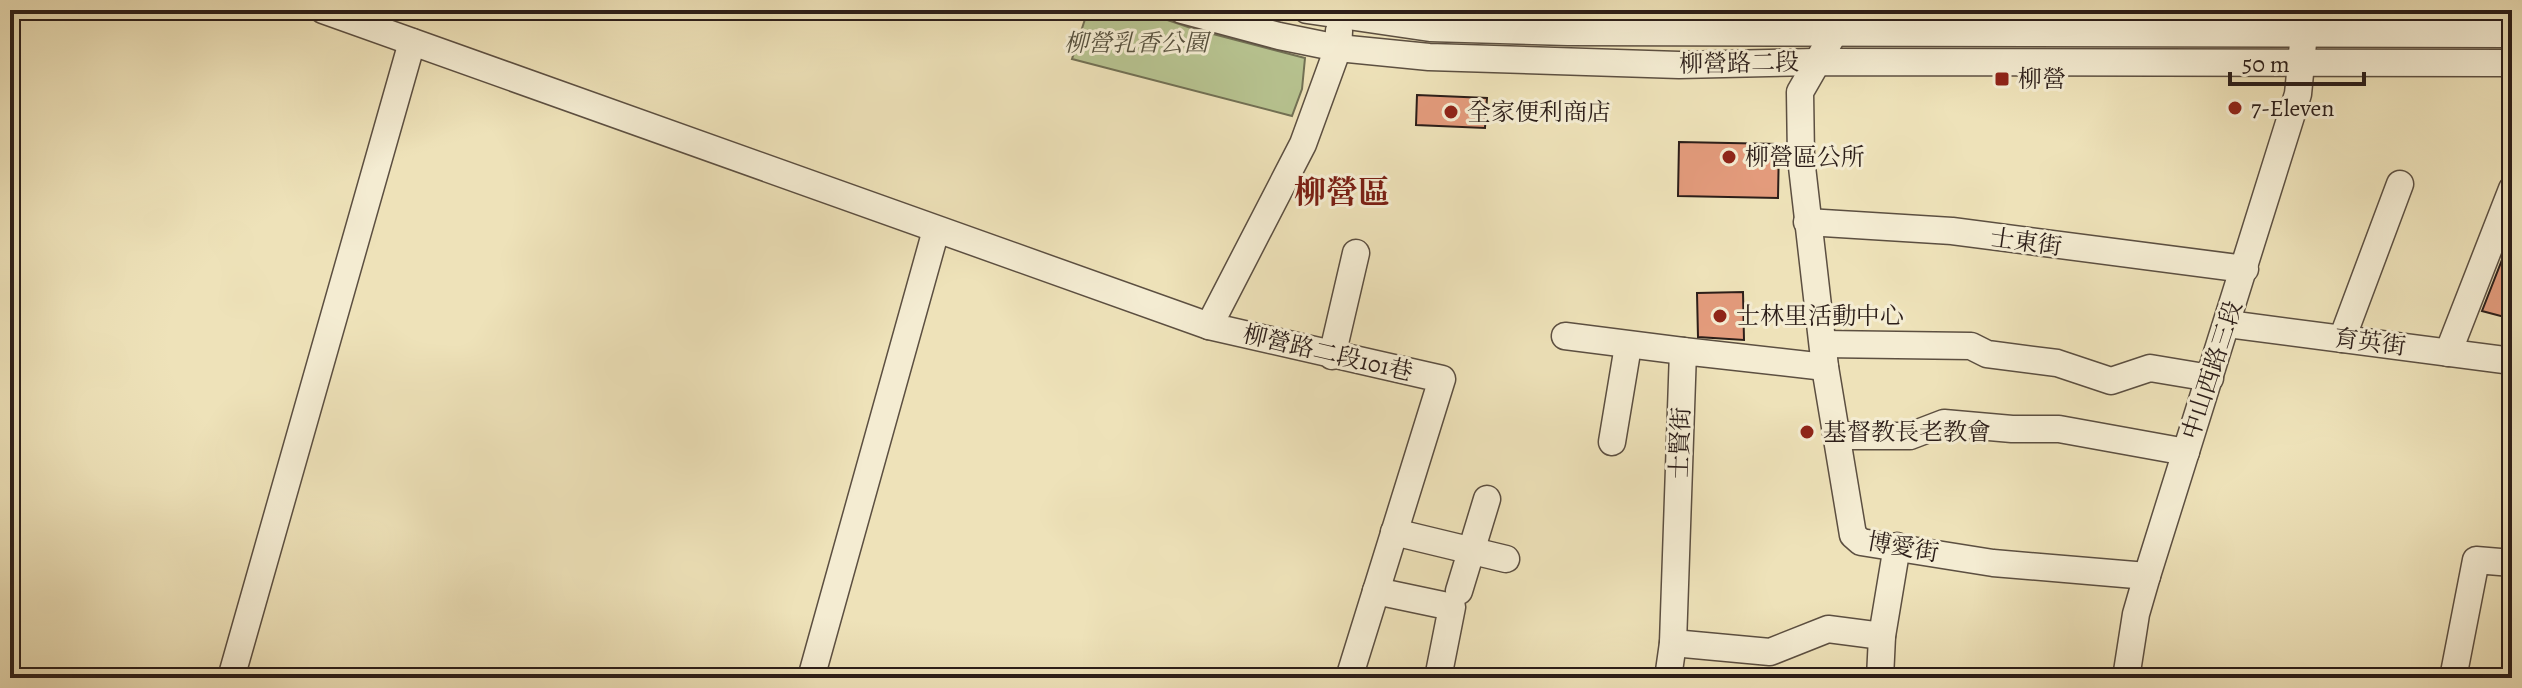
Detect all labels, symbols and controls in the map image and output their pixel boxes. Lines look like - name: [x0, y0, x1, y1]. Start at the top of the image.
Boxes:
- park label: 柳營乳香公園: [1064, 27, 1212, 59]
- scale bar: [2230, 36, 2364, 86]
- street label: 柳營路二段: [1679, 46, 1799, 80]
- text: 50 m: [2242, 48, 2290, 80]
- place label: 柳營: [2018, 63, 2066, 95]
- marker: 柳營: [1993, 70, 2011, 88]
- place label: 7-Eleven: [2251, 92, 2334, 124]
- place label: 全家便利商店: [1467, 96, 1611, 128]
- marker: 7-Eleven: [2226, 99, 2244, 117]
- marker: 全家便利商店: [1442, 103, 1460, 121]
- place label: 柳營區公所: [1745, 141, 1865, 173]
- marker: 柳營區公所: [1720, 148, 1738, 166]
- district label: 柳營區: [1294, 170, 1390, 214]
- street label: 士東街: [1988, 221, 2064, 263]
- street label: 中山西路三段: [2175, 297, 2249, 443]
- place label: 士林里活動中心: [1736, 300, 1904, 332]
- marker: 士林里活動中心: [1711, 307, 1729, 325]
- street label: 柳營路二段101巷: [1240, 318, 1416, 388]
- street label: 育英街: [2332, 322, 2408, 362]
- street label: 士賢街: [1663, 406, 1697, 480]
- place label: 基督教長老教會: [1823, 416, 1991, 448]
- marker: 基督教長老教會: [1798, 423, 1816, 441]
- street label: 博愛街: [1865, 525, 1941, 569]

